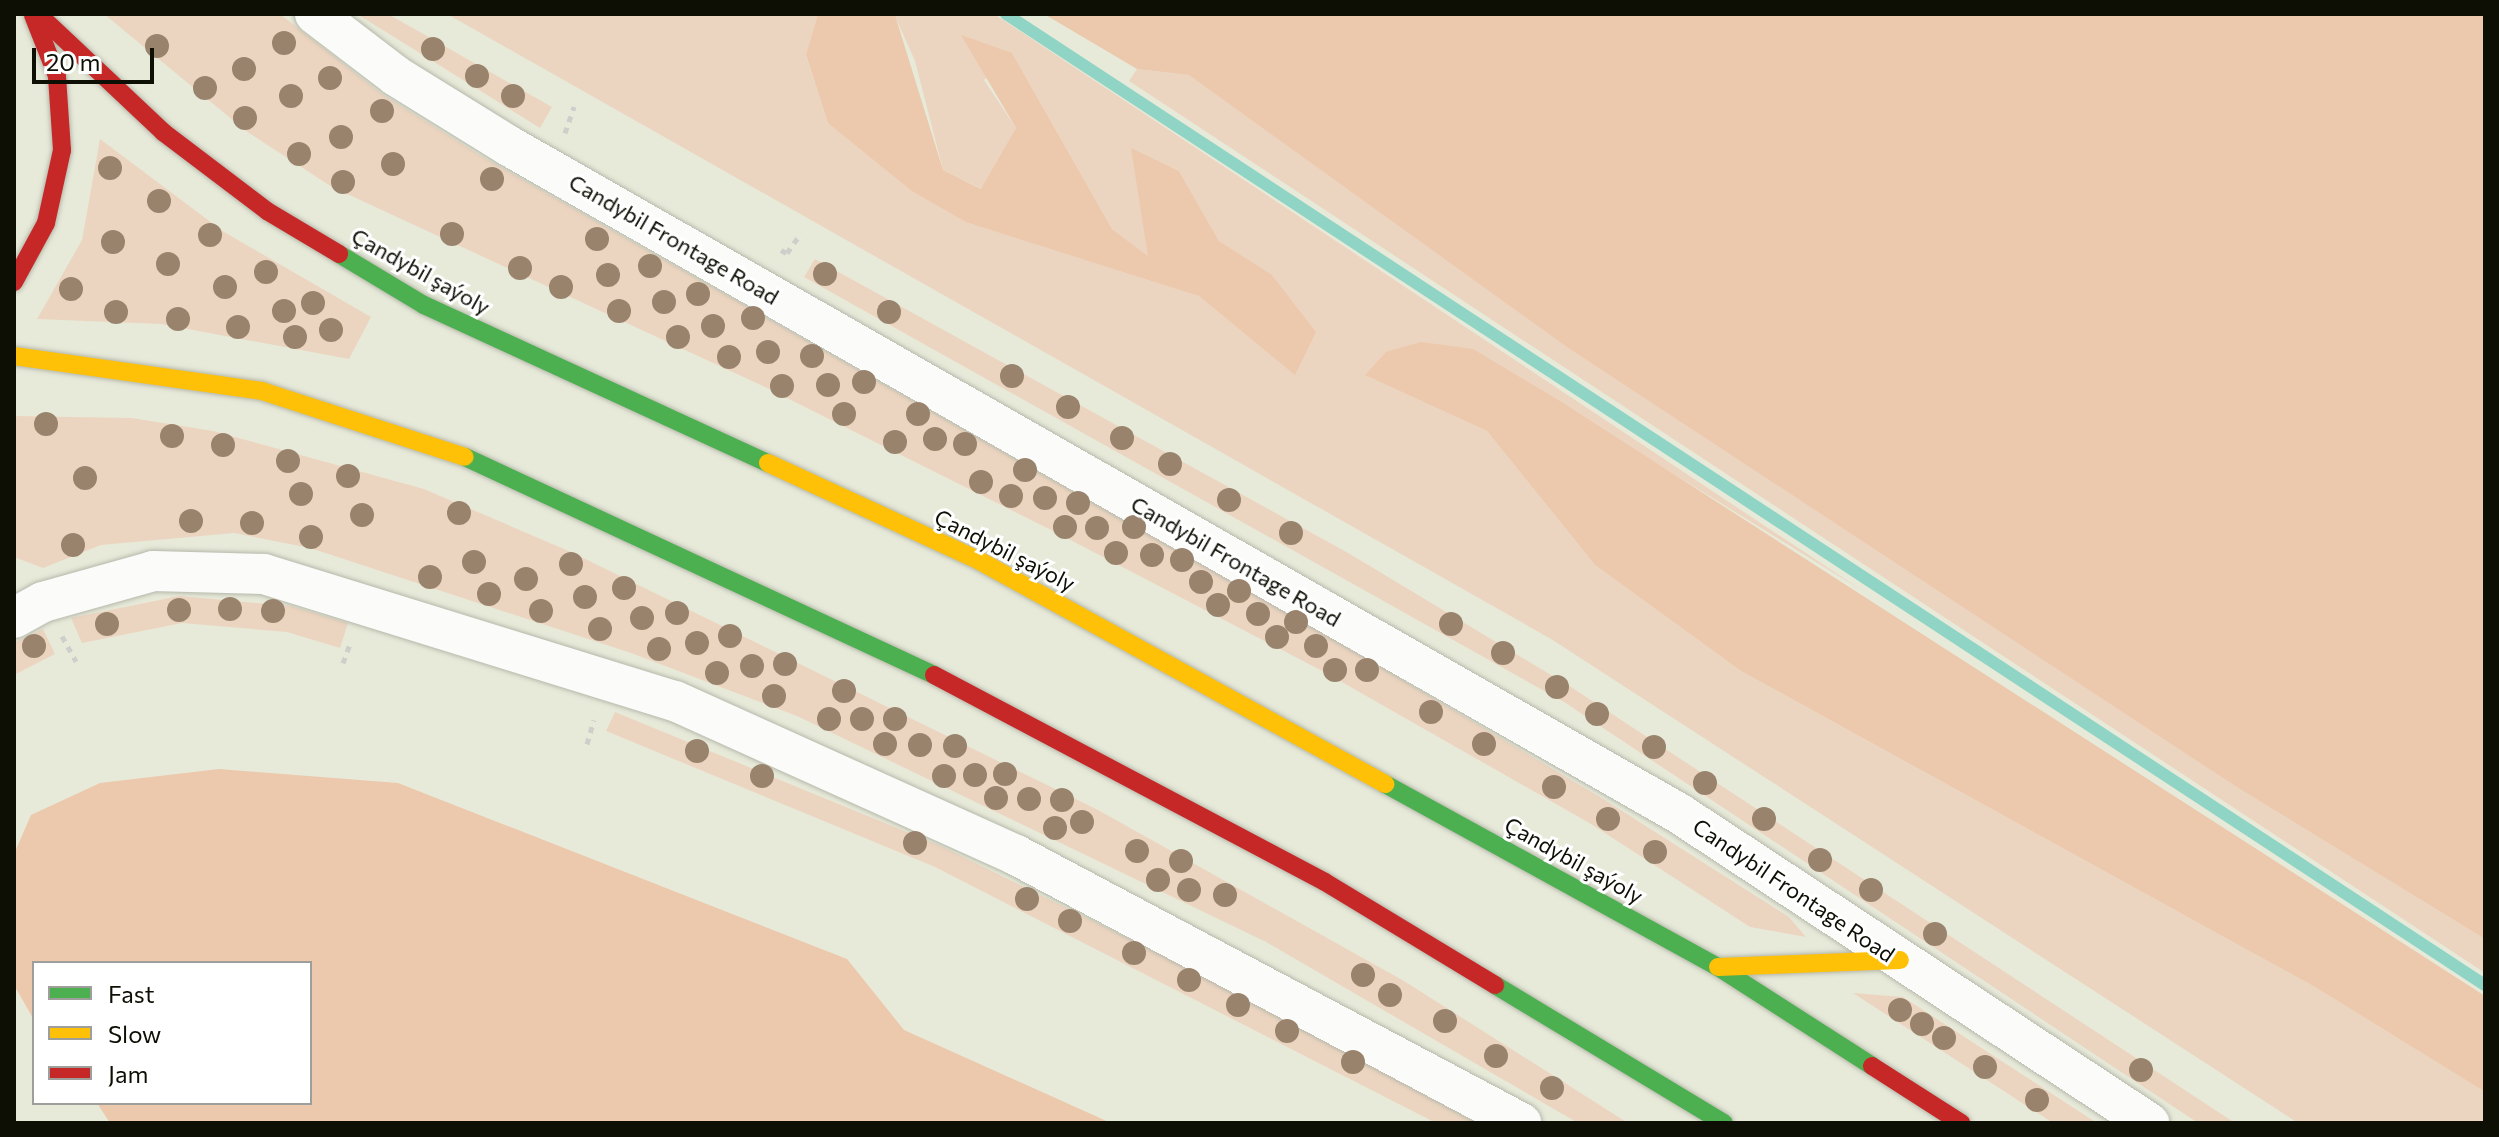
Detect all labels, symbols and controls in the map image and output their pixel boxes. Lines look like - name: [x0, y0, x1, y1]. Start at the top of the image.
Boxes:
- scale bar: [36, 32, 158, 82]
- text: 20 m: [46, 47, 100, 76]
- street label: Candybil Frontage Road: [565, 168, 783, 310]
- street label: Çandybil şaýoly: [347, 222, 495, 320]
- street label: Candybil Frontage Road: [1127, 490, 1345, 632]
- street label: Çandybil şaýoly: [930, 503, 1080, 597]
- street label: Çandybil şaýoly: [1500, 811, 1648, 909]
- street label: Candybil Frontage Road: [1688, 813, 1900, 967]
- legend: [32, 961, 312, 1105]
- text: Fast: [108, 979, 155, 1008]
- text: Slow: [108, 1019, 161, 1048]
- text: Jam: [108, 1059, 148, 1088]

